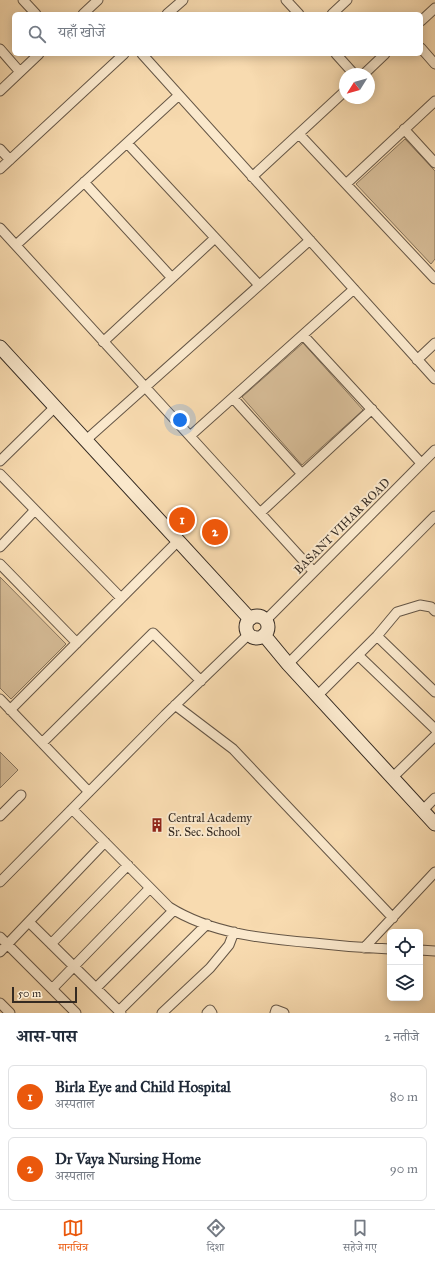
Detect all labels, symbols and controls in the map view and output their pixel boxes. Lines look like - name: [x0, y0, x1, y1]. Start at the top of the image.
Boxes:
- search box: [12, 12, 423, 56]
- icon: search: [26, 23, 48, 45]
- text: यहाँ खोजें: [58, 23, 105, 41]
- north arrow: [339, 68, 375, 104]
- your location: [170, 410, 190, 430]
- street label: BASANT VIHAR ROAD: [291, 475, 393, 577]
- pin: 1: [169, 505, 195, 535]
- pin: 2: [202, 517, 228, 547]
- place label: Central Academy Sr. Sec. School: [168, 811, 252, 839]
- building icon: Central Academy Sr. Sec. School: [149, 817, 165, 833]
- map controls: [387, 929, 423, 1001]
- button: locate: [387, 929, 423, 965]
- button: layers: [387, 965, 423, 1001]
- scale bar: [12, 985, 77, 1004]
- text: 50 m: [18, 987, 41, 1000]
- text: आस-पास: [16, 1026, 77, 1047]
- text: 2 नतीजे: [384, 1029, 419, 1045]
- text: Birla Eye and Child Hospital: [55, 1078, 231, 1096]
- text: 1: [27, 1089, 33, 1105]
- text: 80 m: [390, 1089, 418, 1105]
- text: अस्पताल: [55, 1096, 95, 1112]
- text: Dr Vaya Nursing Home: [55, 1150, 201, 1168]
- text: 2: [27, 1161, 33, 1177]
- text: 90 m: [390, 1161, 418, 1177]
- text: अस्पताल: [55, 1168, 95, 1184]
- tab: मानचित्र: [58, 1217, 88, 1258]
- tab: दिशा: [205, 1217, 227, 1258]
- tab: सहेजे गए: [343, 1217, 377, 1258]

